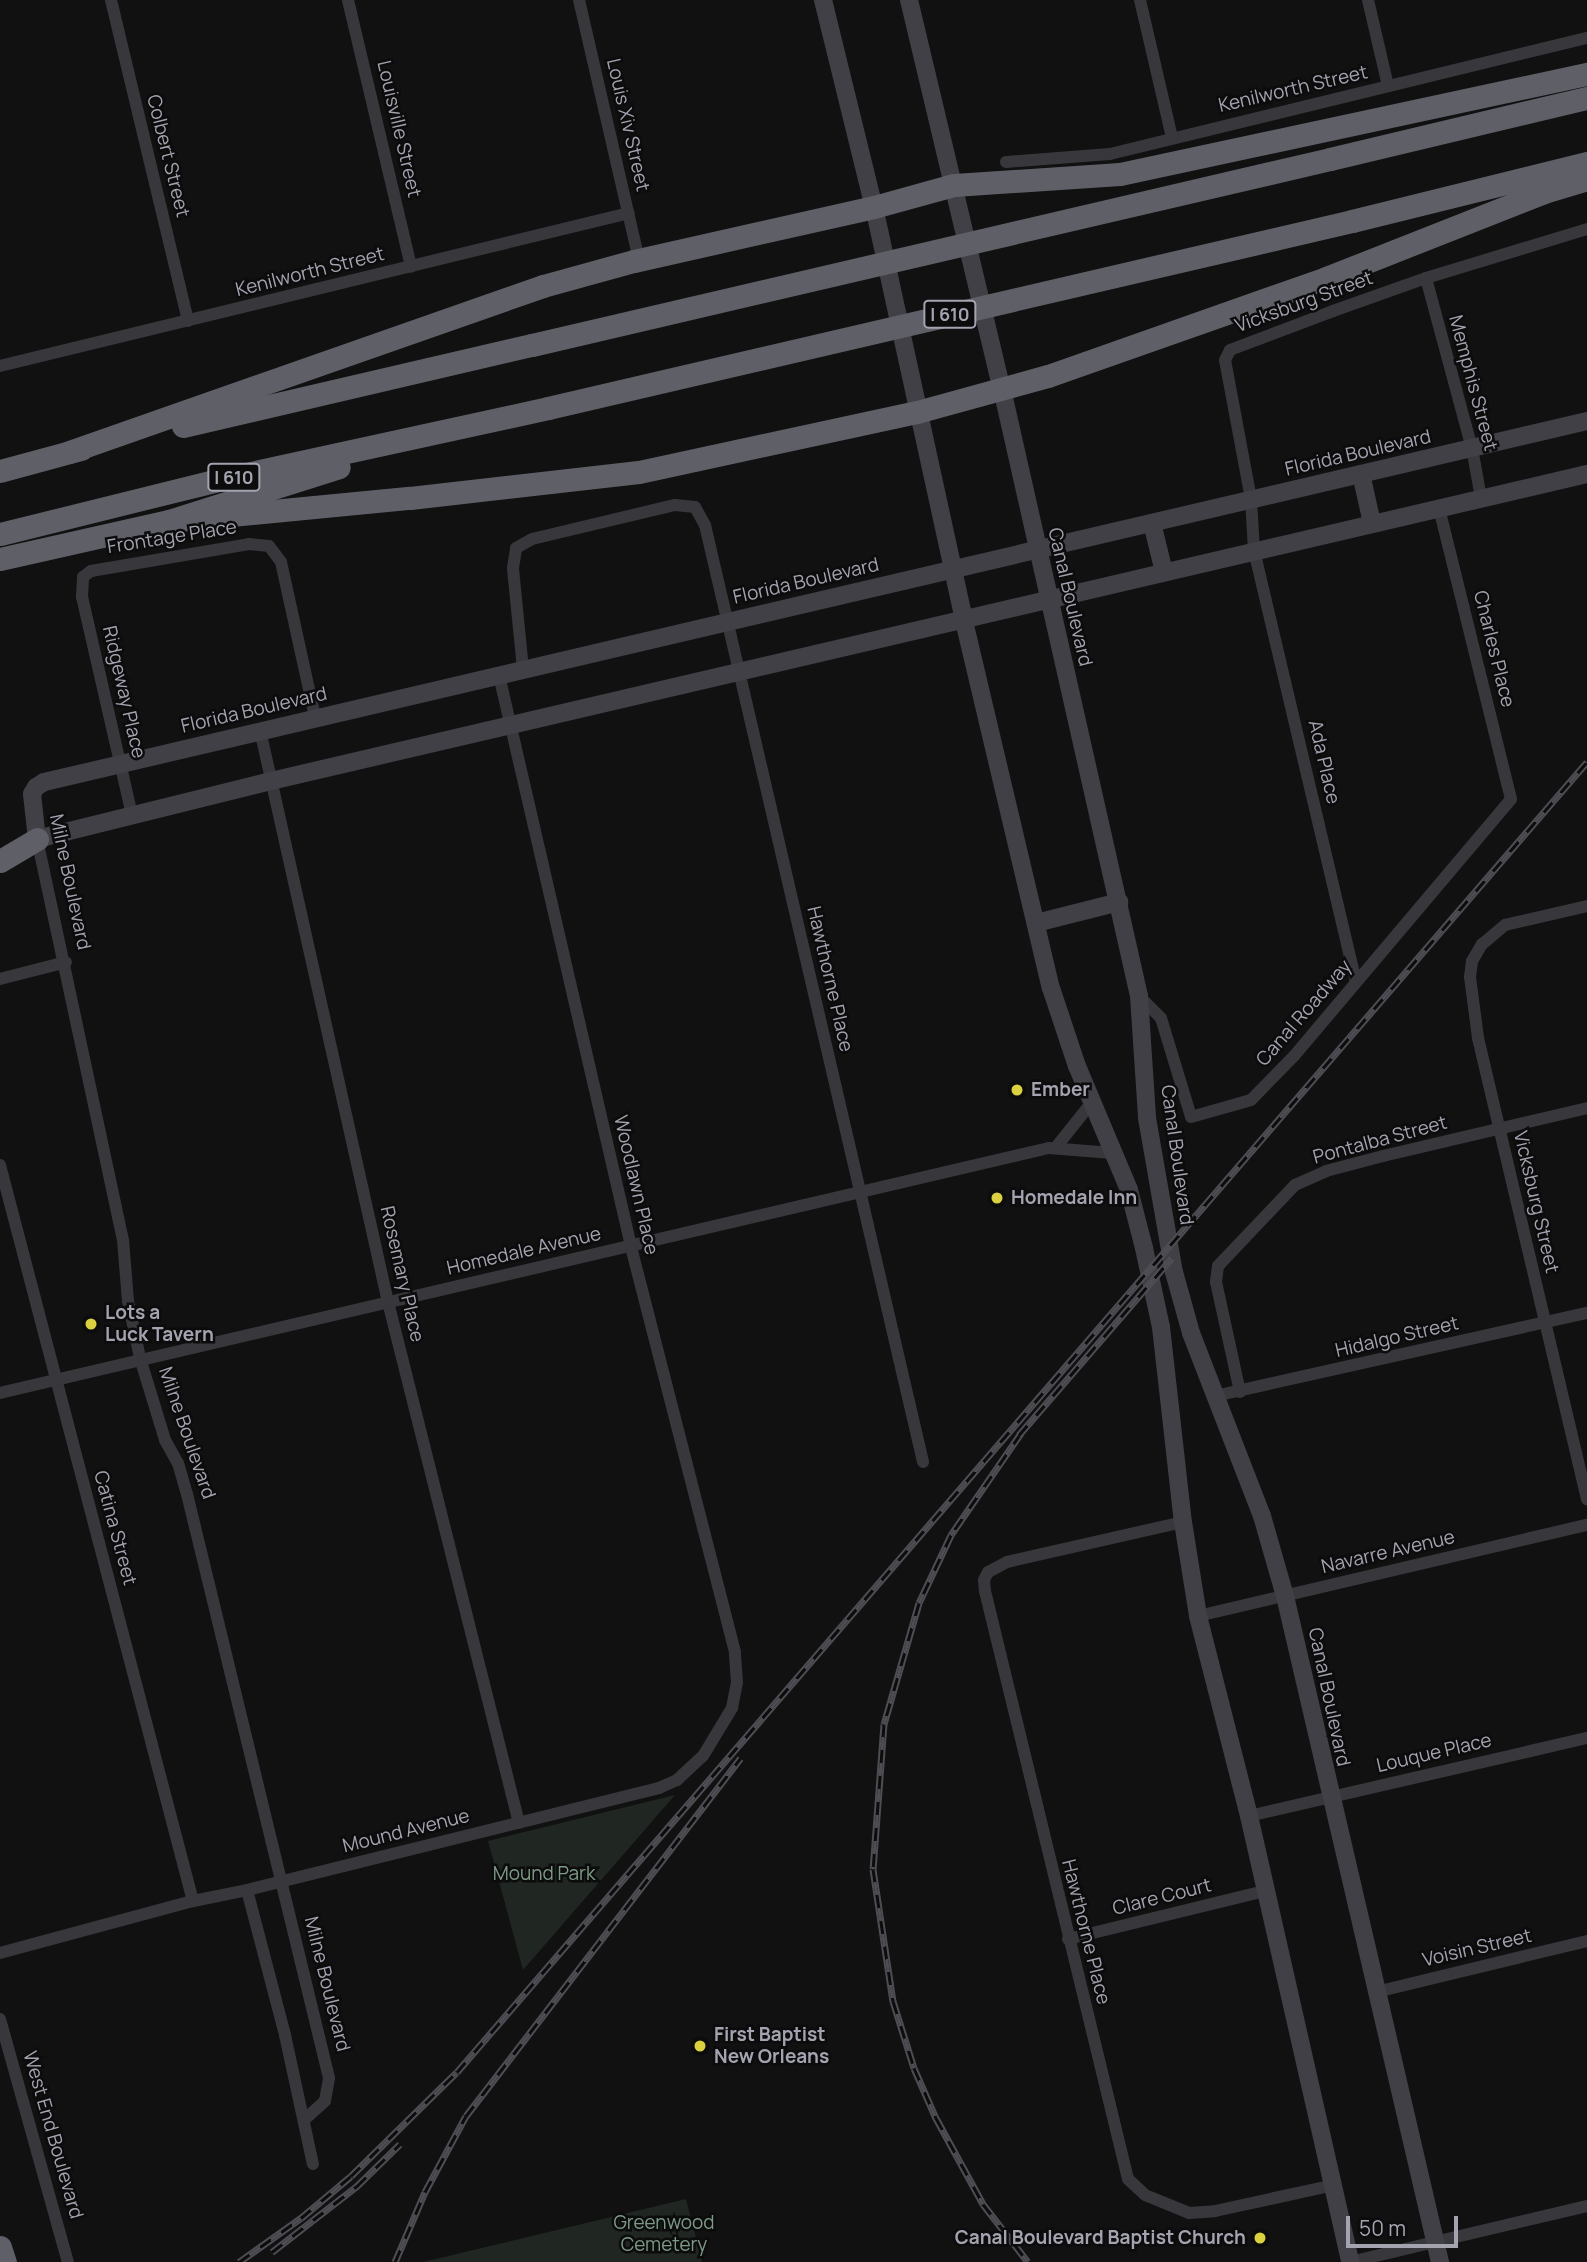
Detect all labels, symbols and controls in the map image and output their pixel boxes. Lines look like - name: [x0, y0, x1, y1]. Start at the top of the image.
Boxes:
- street label: Louis Xiv Street: [602, 56, 654, 194]
- street label: Louisville Street: [372, 58, 426, 200]
- street label: Kenilworth Street: [1216, 61, 1370, 117]
- street label: Colbert Street: [142, 92, 194, 220]
- street label: Kenilworth Street: [233, 243, 387, 301]
- street label: Vicksburg Street: [1232, 266, 1376, 338]
- road number: I 610: [922, 300, 978, 328]
- street label: Memphis Street: [1444, 313, 1502, 453]
- street label: Florida Boulevard: [1283, 425, 1433, 481]
- road number: I 610: [206, 462, 262, 491]
- street label: Frontage Place: [106, 516, 238, 558]
- street label: Canal Boulevard: [1043, 526, 1097, 668]
- street label: Florida Boulevard: [731, 553, 881, 609]
- street label: Charles Place: [1468, 588, 1520, 710]
- street label: Ridgeway Place: [98, 624, 150, 760]
- street label: Florida Boulevard: [179, 682, 329, 738]
- street label: Ada Place: [1303, 718, 1345, 806]
- street label: Milne Boulevard: [45, 812, 95, 952]
- street label: Hawthorne Place: [802, 904, 858, 1054]
- street label: Canal Roadway: [1252, 955, 1356, 1071]
- place label: Ember: [1031, 1079, 1090, 1101]
- marker: Ember: [1009, 1082, 1025, 1098]
- street label: Canal Boulevard: [1156, 1084, 1198, 1226]
- street label: Pontalba Street: [1310, 1111, 1450, 1169]
- street label: Woodlawn Place: [609, 1113, 663, 1257]
- street label: Vicksburg Street: [1509, 1129, 1563, 1275]
- place label: Homedale Inn: [1011, 1187, 1137, 1209]
- marker: Homedale Inn: [989, 1190, 1005, 1206]
- street label: Rosemary Place: [375, 1204, 429, 1344]
- street label: Homedale Avenue: [445, 1222, 603, 1280]
- place label: Lots a Luck Tavern: [105, 1302, 214, 1346]
- street label: Hidalgo Street: [1333, 1312, 1461, 1362]
- marker: Lots a Luck Tavern: [83, 1316, 99, 1332]
- street label: Milne Boulevard: [154, 1364, 220, 1502]
- street label: Catina Street: [89, 1468, 141, 1588]
- street label: Navarre Avenue: [1319, 1526, 1457, 1578]
- street label: Canal Boulevard: [1303, 1626, 1355, 1768]
- street label: Louque Place: [1374, 1729, 1494, 1777]
- street label: Mound Avenue: [340, 1804, 472, 1858]
- street label: Hawthorne Place: [1057, 1857, 1115, 2007]
- park label: Mound Park: [493, 1863, 595, 1885]
- street label: Clare Court: [1110, 1874, 1214, 1920]
- street label: Milne Boulevard: [299, 1914, 355, 2054]
- street label: Voisin Street: [1420, 1924, 1534, 1972]
- place label: First Baptist New Orleans: [714, 2024, 829, 2068]
- marker: First Baptist New Orleans: [692, 2038, 708, 2054]
- street label: West End Boulevard: [18, 2049, 88, 2221]
- scale bar: [1349, 2202, 1461, 2246]
- park label: Greenwood Cemetery: [613, 2212, 715, 2256]
- text: 50 m: [1359, 2214, 1406, 2242]
- place label: Canal Boulevard Baptist Church: [955, 2227, 1246, 2249]
- marker: Canal Boulevard Baptist Church: [1252, 2230, 1268, 2246]

